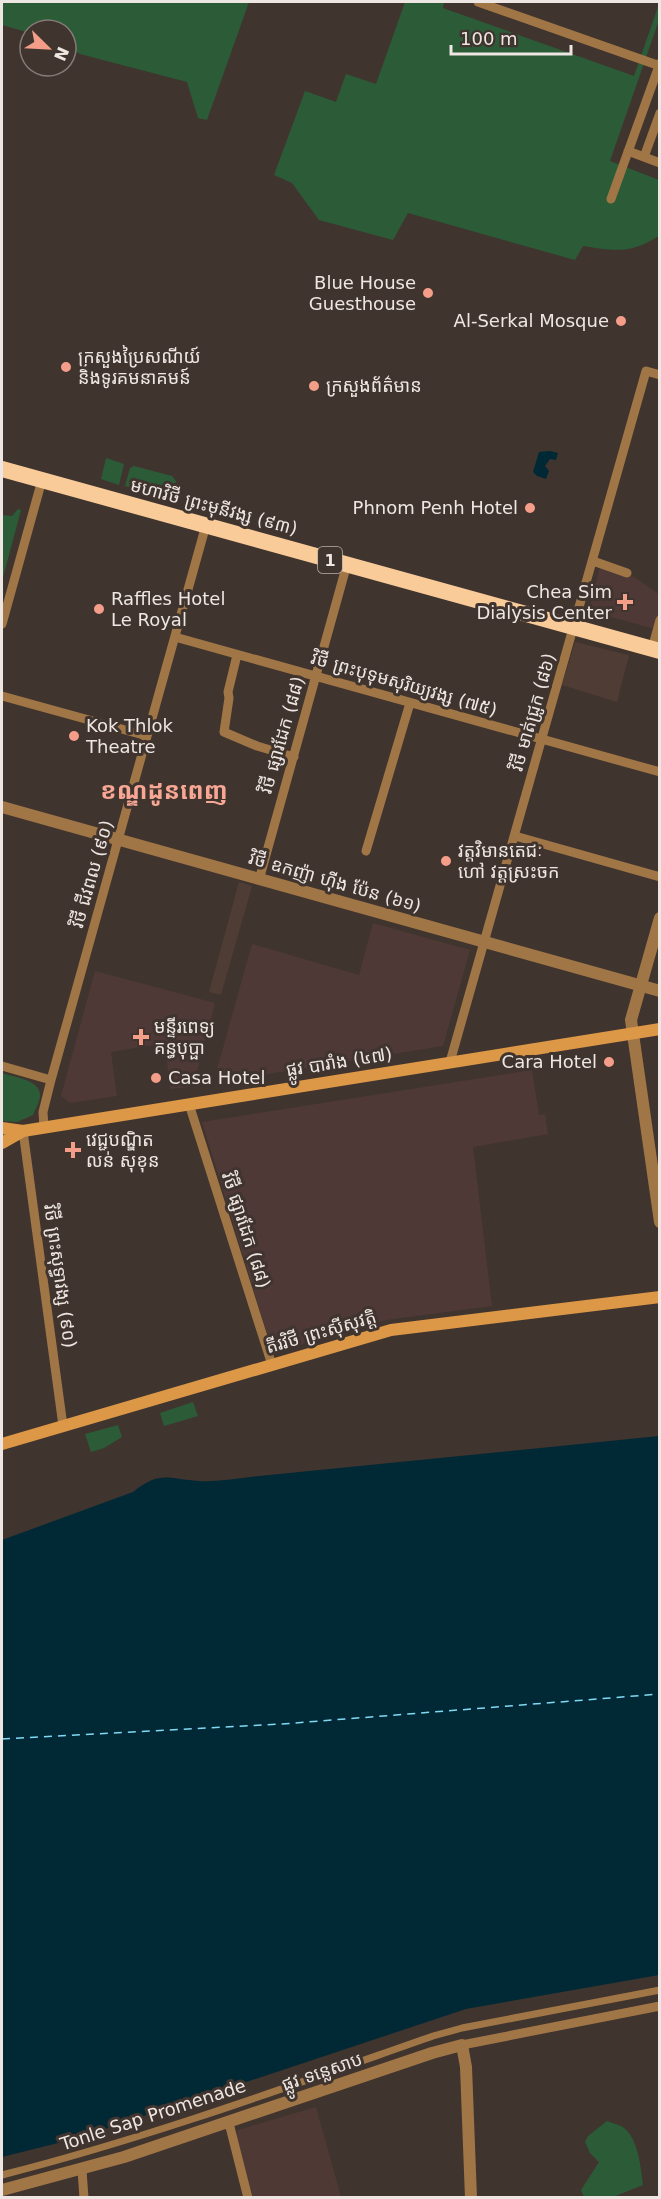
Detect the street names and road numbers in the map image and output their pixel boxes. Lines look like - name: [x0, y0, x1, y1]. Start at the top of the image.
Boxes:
- street label: មហាវិថី ព្រះមុនីវង្ស (៩៣): [128, 474, 300, 541]
- road number: 1: [318, 547, 342, 573]
- street label: វិថី ព្រះបុទុមសុរិយ្យវង្ស (៧៥): [307, 646, 500, 723]
- street label: វិថី មាត់ជ្រូក (៨៦): [505, 650, 561, 775]
- street label: វិថី ផ្សារដែក (៨៨): [254, 674, 309, 797]
- street label: វិថី ជីវពល (៩០): [65, 817, 117, 931]
- street label: វិថី ឧកញ៉ា ហ៊ីង ប៉ែន (៦១): [245, 846, 424, 919]
- street label: ផ្លូវ បារាំង (៤៧): [284, 1043, 395, 1087]
- street label: វិថី ផ្សារដែក (៨៨): [217, 1168, 276, 1291]
- street label: វិថី ព្រះសុទ្ធាវង្ស (៩០): [37, 1202, 82, 1350]
- street label: តីរវិថី ព្រះស៊ីសុវត្តិ: [263, 1305, 379, 1360]
- street label: ផ្លូវ ទន្លេសាប: [279, 2048, 367, 2101]
- street label: Tonle Sap Promenade: [56, 2075, 248, 2155]

